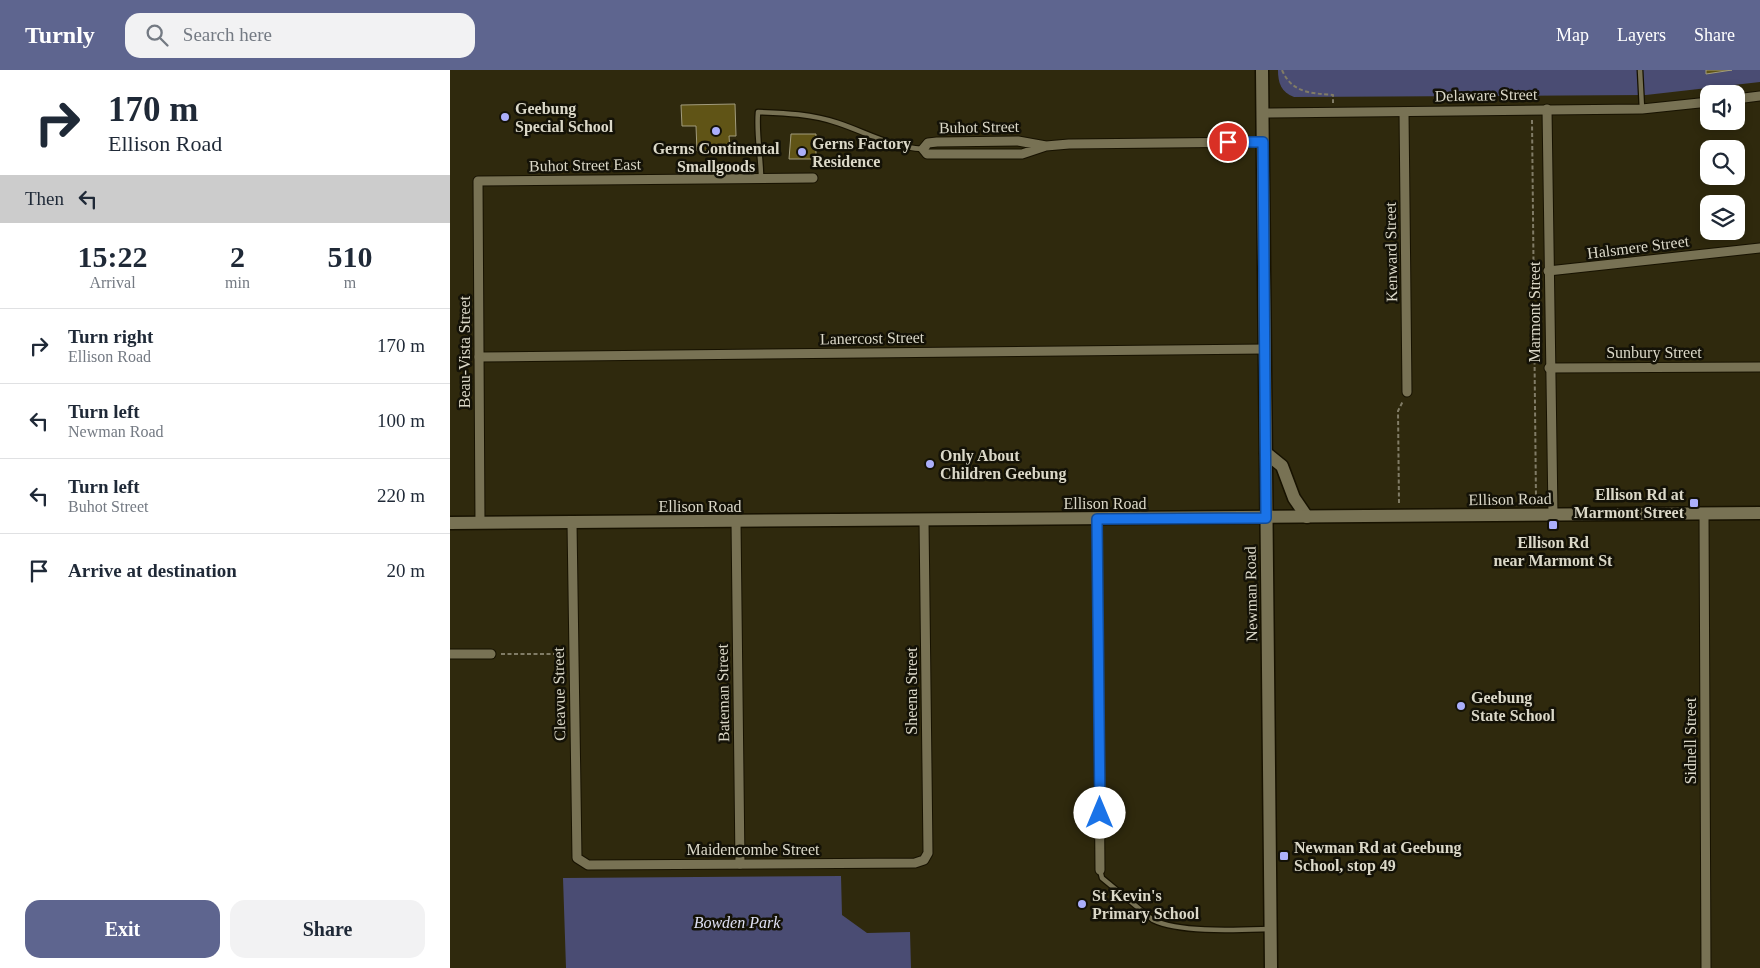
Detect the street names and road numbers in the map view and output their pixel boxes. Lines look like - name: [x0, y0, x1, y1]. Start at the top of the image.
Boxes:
- street label: Delaware Street: [1435, 86, 1538, 104]
- street label: Buhot Street: [939, 118, 1020, 136]
- street label: Buhot Street East: [529, 156, 642, 174]
- street label: Kenward Street: [1382, 201, 1400, 302]
- street label: Halsmere Street: [1586, 232, 1691, 262]
- street label: Marmont Street: [1526, 261, 1543, 362]
- street label: Beau-Vista Street: [456, 295, 473, 408]
- street label: Lanercost Street: [820, 329, 925, 347]
- street label: Sunbury Street: [1606, 344, 1702, 362]
- street label: Ellison Road: [1468, 490, 1552, 508]
- street label: Ellison Road: [1063, 495, 1147, 512]
- street label: Ellison Road: [658, 498, 742, 515]
- street label: Newman Road: [1242, 546, 1260, 642]
- street label: Bateman Street: [714, 643, 732, 742]
- street label: Cleavue Street: [550, 646, 568, 741]
- street label: Sheena Street: [903, 647, 920, 735]
- street label: Sidnell Street: [1682, 697, 1699, 784]
- street label: Maidencombe Street: [687, 841, 820, 858]

